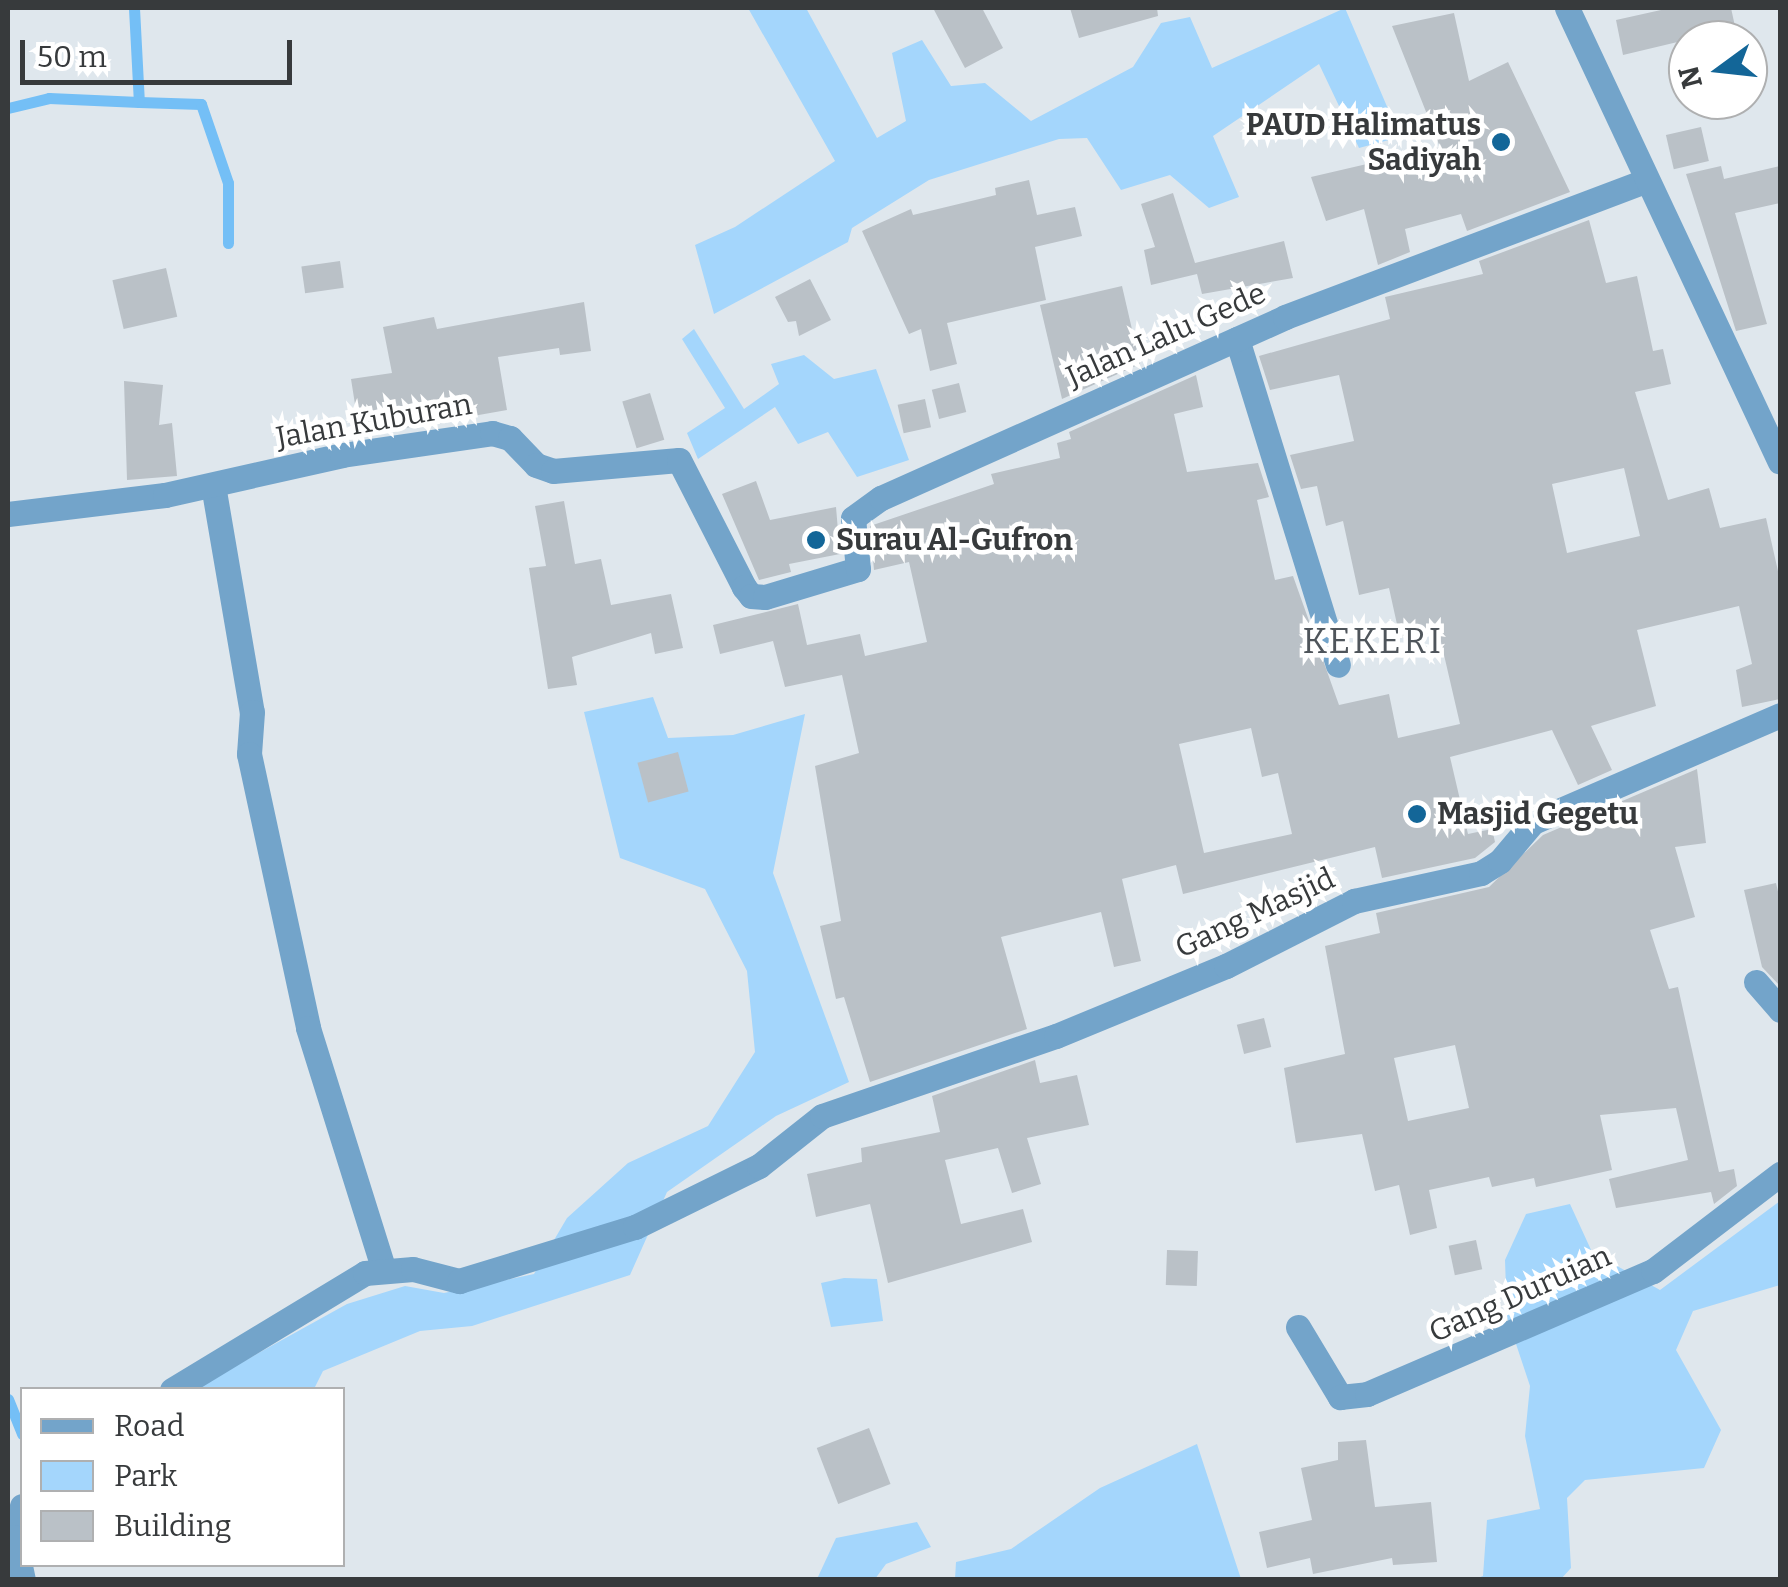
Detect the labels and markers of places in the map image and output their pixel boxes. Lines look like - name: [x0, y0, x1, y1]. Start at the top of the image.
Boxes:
- place label: PAUD Halimatus Sadiyah: [1246, 107, 1481, 178]
- marker: PAUD Halimatus Sadiyah: [1490, 131, 1512, 153]
- place label: Surau Al-Gufron: [836, 522, 1073, 558]
- marker: Surau Al-Gufron: [805, 529, 827, 551]
- place label: Masjid Gegetu: [1437, 796, 1638, 832]
- marker: Masjid Gegetu: [1406, 803, 1428, 825]

